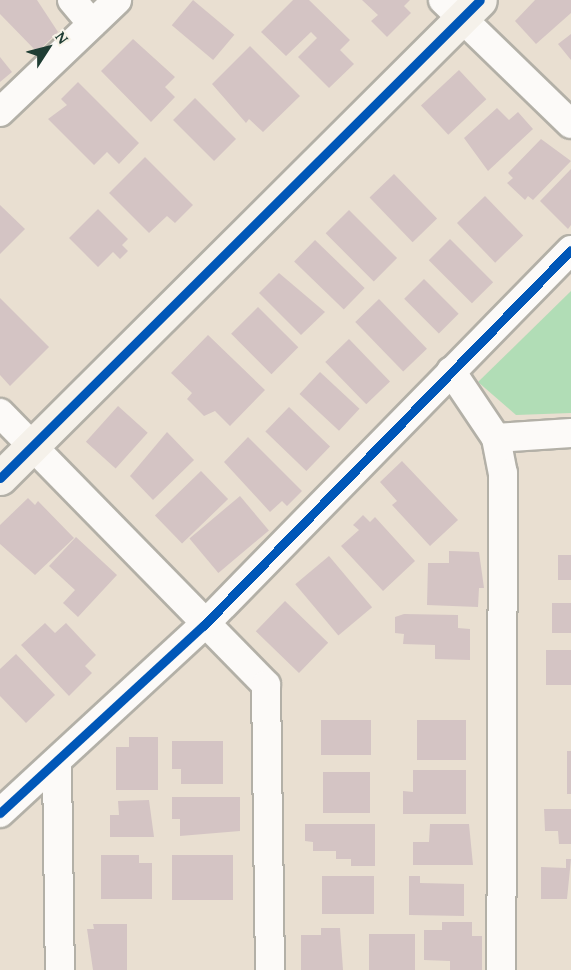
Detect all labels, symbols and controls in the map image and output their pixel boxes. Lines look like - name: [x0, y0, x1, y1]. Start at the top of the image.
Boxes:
- north arrow: [18, 18, 78, 78]
- text: N: [50, 26, 75, 49]

